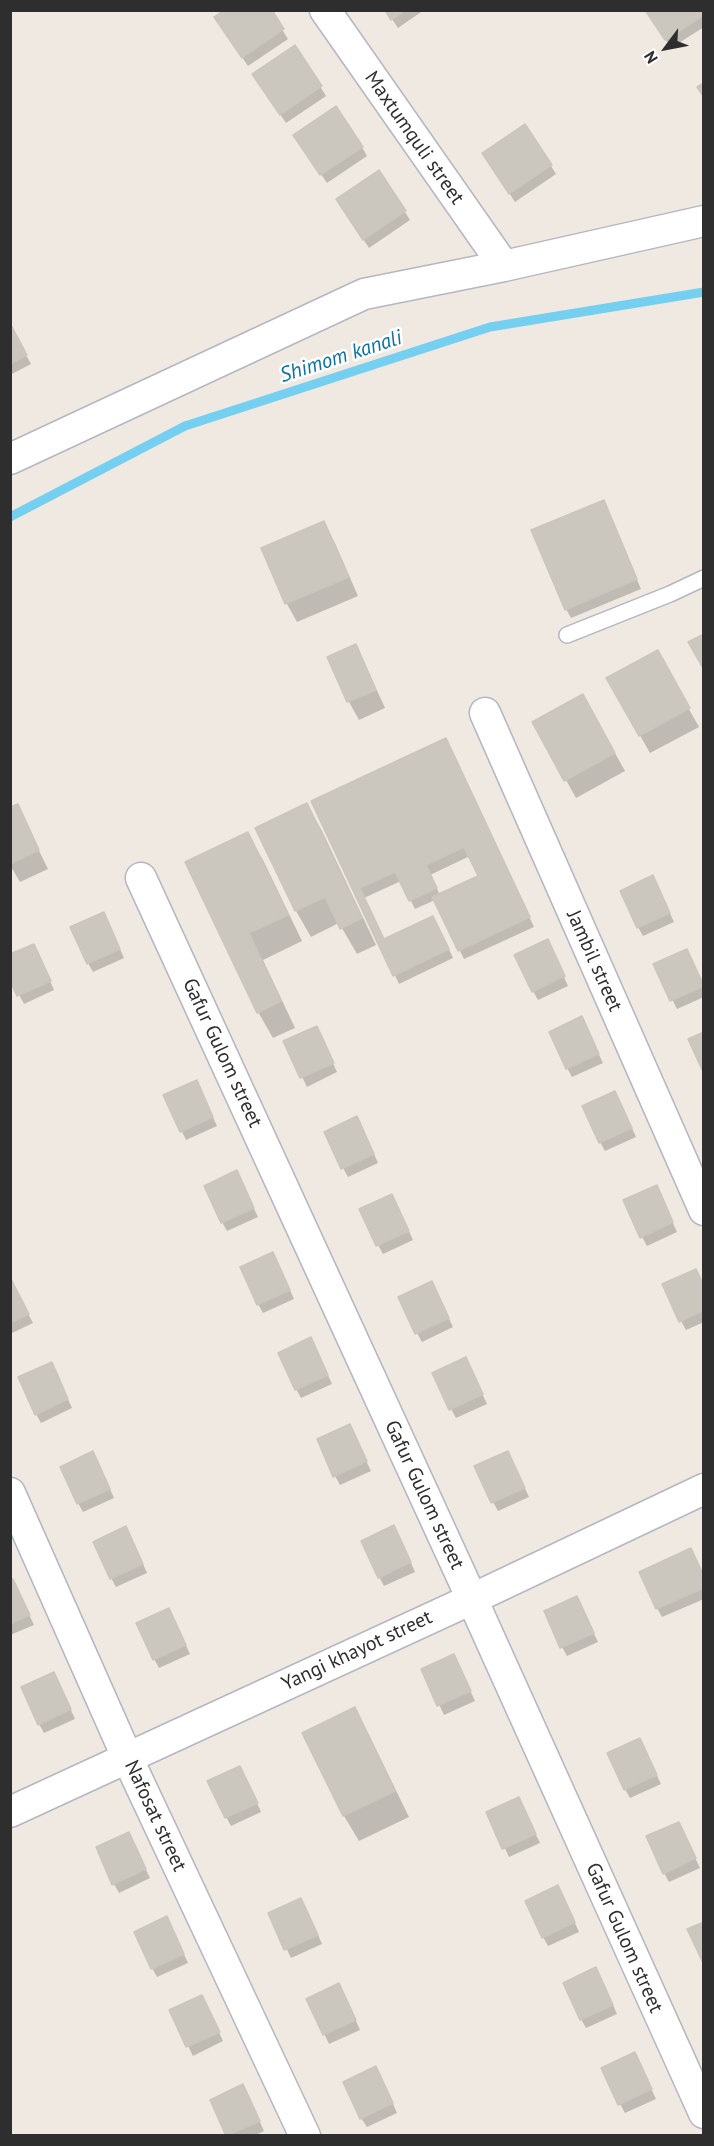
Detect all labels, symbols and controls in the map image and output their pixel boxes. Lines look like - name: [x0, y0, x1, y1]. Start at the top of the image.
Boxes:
- north arrow: [636, 18, 696, 78]
- text: N: [639, 48, 662, 67]
- street label: Maxtumquli street: [359, 67, 469, 209]
- water label: Shimom kanali: [277, 325, 405, 389]
- street label: Jambil street: [561, 907, 627, 1015]
- street label: Gafur Gulom street: [177, 975, 267, 1131]
- street label: Gafur Gulom street: [379, 1417, 469, 1573]
- street label: Yangi khayot street: [278, 1606, 436, 1696]
- street label: Nafosat street: [119, 1757, 191, 1875]
- street label: Gafur Gulom street: [580, 1859, 668, 2017]

